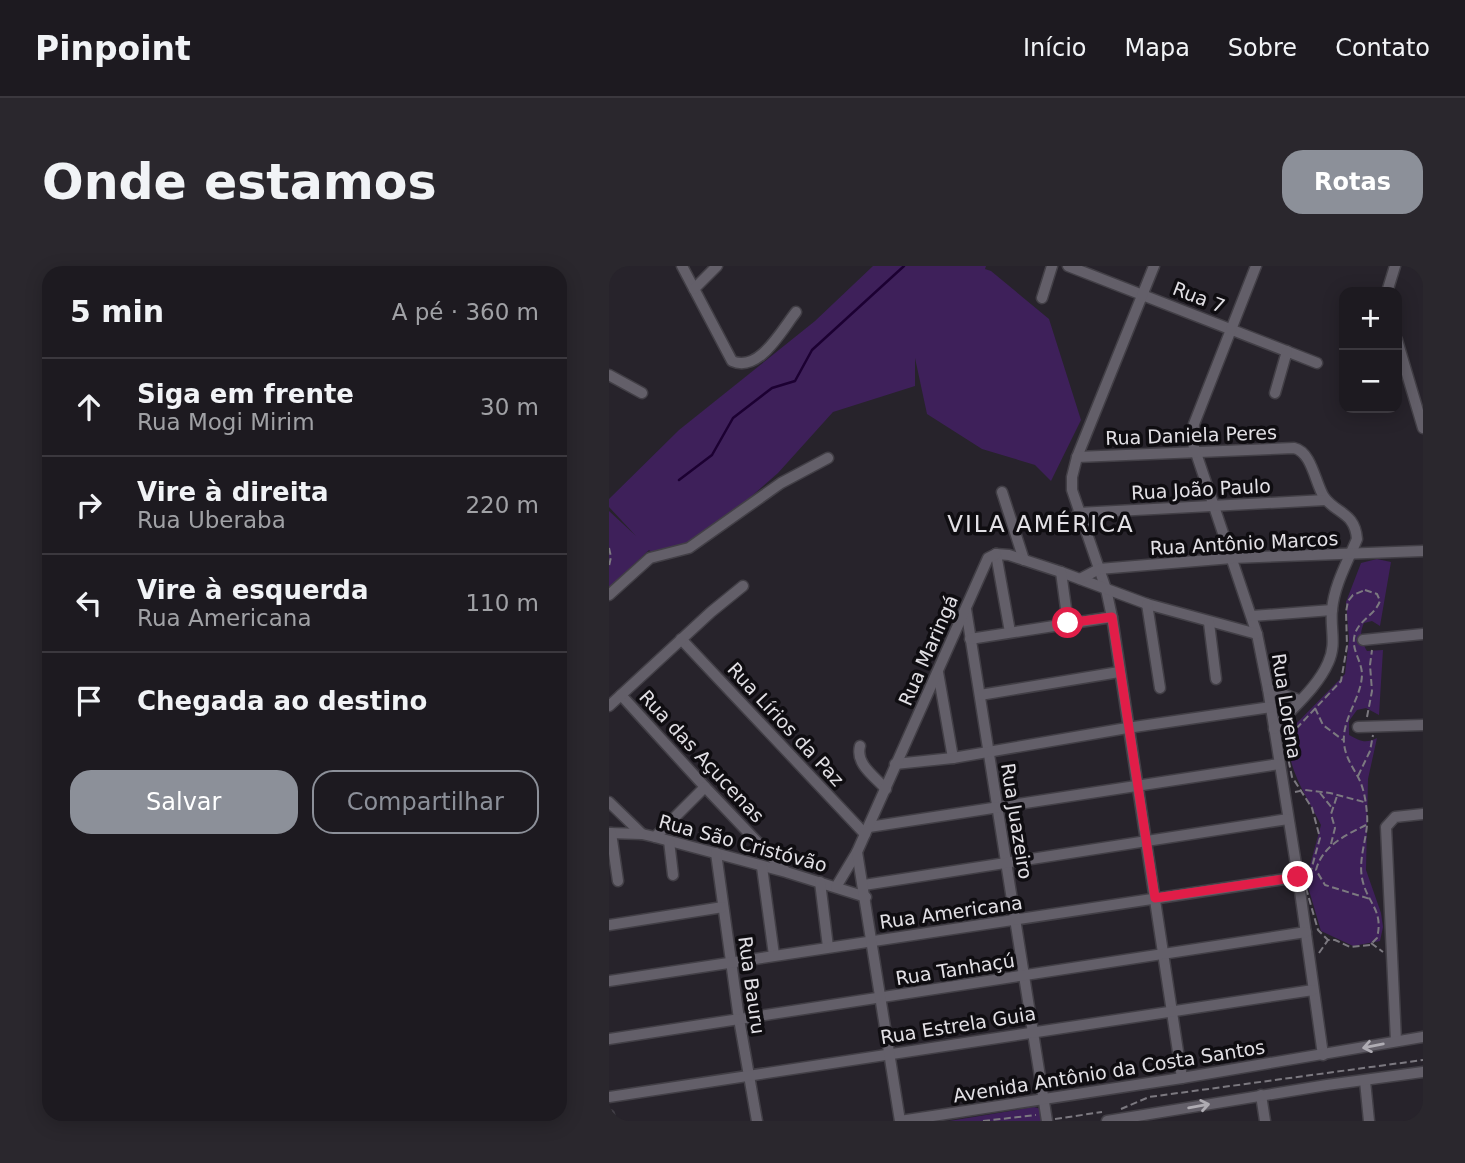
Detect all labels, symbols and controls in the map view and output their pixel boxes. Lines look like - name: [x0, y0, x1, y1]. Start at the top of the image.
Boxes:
- text: Pinpoint: [35, 29, 191, 68]
- text: Início: [1023, 34, 1087, 62]
- text: Mapa: [1125, 34, 1190, 62]
- text: Sobre: [1228, 34, 1297, 62]
- text: Contato: [1335, 34, 1430, 62]
- button: Rotas: [1282, 150, 1423, 214]
- text: Onde estamos: [42, 154, 437, 211]
- street label: Rua 7: [1170, 277, 1228, 317]
- map controls: [1339, 287, 1402, 413]
- button: +: [1339, 287, 1402, 350]
- text: 5 min: [70, 294, 164, 329]
- text: A pé · 360 m: [392, 299, 539, 325]
- button: −: [1339, 350, 1402, 413]
- text: Siga em frente: [137, 379, 354, 409]
- icon: ahead: [70, 388, 108, 426]
- text: 30 m: [480, 394, 539, 420]
- text: Rua Mogi Mirim: [137, 409, 315, 435]
- street label: Rua Daniela Peres: [1105, 421, 1277, 449]
- street label: Rua João Paulo: [1131, 474, 1271, 504]
- text: Vire à direita: [137, 477, 329, 507]
- icon: right: [70, 486, 108, 524]
- text: 220 m: [465, 492, 539, 518]
- text: Rua Uberaba: [137, 507, 286, 533]
- district label: VILA AMÉRICA: [947, 510, 1135, 537]
- street label: Rua Antônio Marcos: [1149, 527, 1339, 559]
- text: Vire à esquerda: [137, 575, 369, 605]
- icon: left: [70, 584, 108, 622]
- text: 110 m: [465, 590, 539, 616]
- street label: Rua Maringá: [894, 591, 962, 709]
- text: Rua Americana: [137, 605, 311, 631]
- route start: [1052, 607, 1083, 638]
- street label: Rua Lorena: [1268, 652, 1306, 760]
- street label: Rua Lírios da Paz: [723, 658, 849, 790]
- icon: arrive: [70, 682, 108, 720]
- street label: Rua das Açucenas: [635, 685, 769, 827]
- text: Chegada ao destino: [137, 686, 427, 716]
- street label: Rua Juazeiro: [997, 761, 1037, 881]
- button: Salvar: [70, 770, 298, 834]
- button: Compartilhar: [312, 770, 539, 834]
- street label: Rua São Cristóvão: [656, 810, 830, 876]
- route end: [1282, 861, 1313, 892]
- street label: Rua Americana: [878, 891, 1024, 933]
- street label: Rua Bauru: [734, 935, 770, 1035]
- street label: Rua Tanhaçú: [894, 949, 1016, 989]
- street label: Rua Estrela Guia: [879, 1002, 1037, 1048]
- street label: Avenida Antônio da Costa Santos: [952, 1035, 1266, 1107]
- one-way arrow: [1362, 1040, 1385, 1053]
- one-way arrow: [1187, 1099, 1210, 1112]

